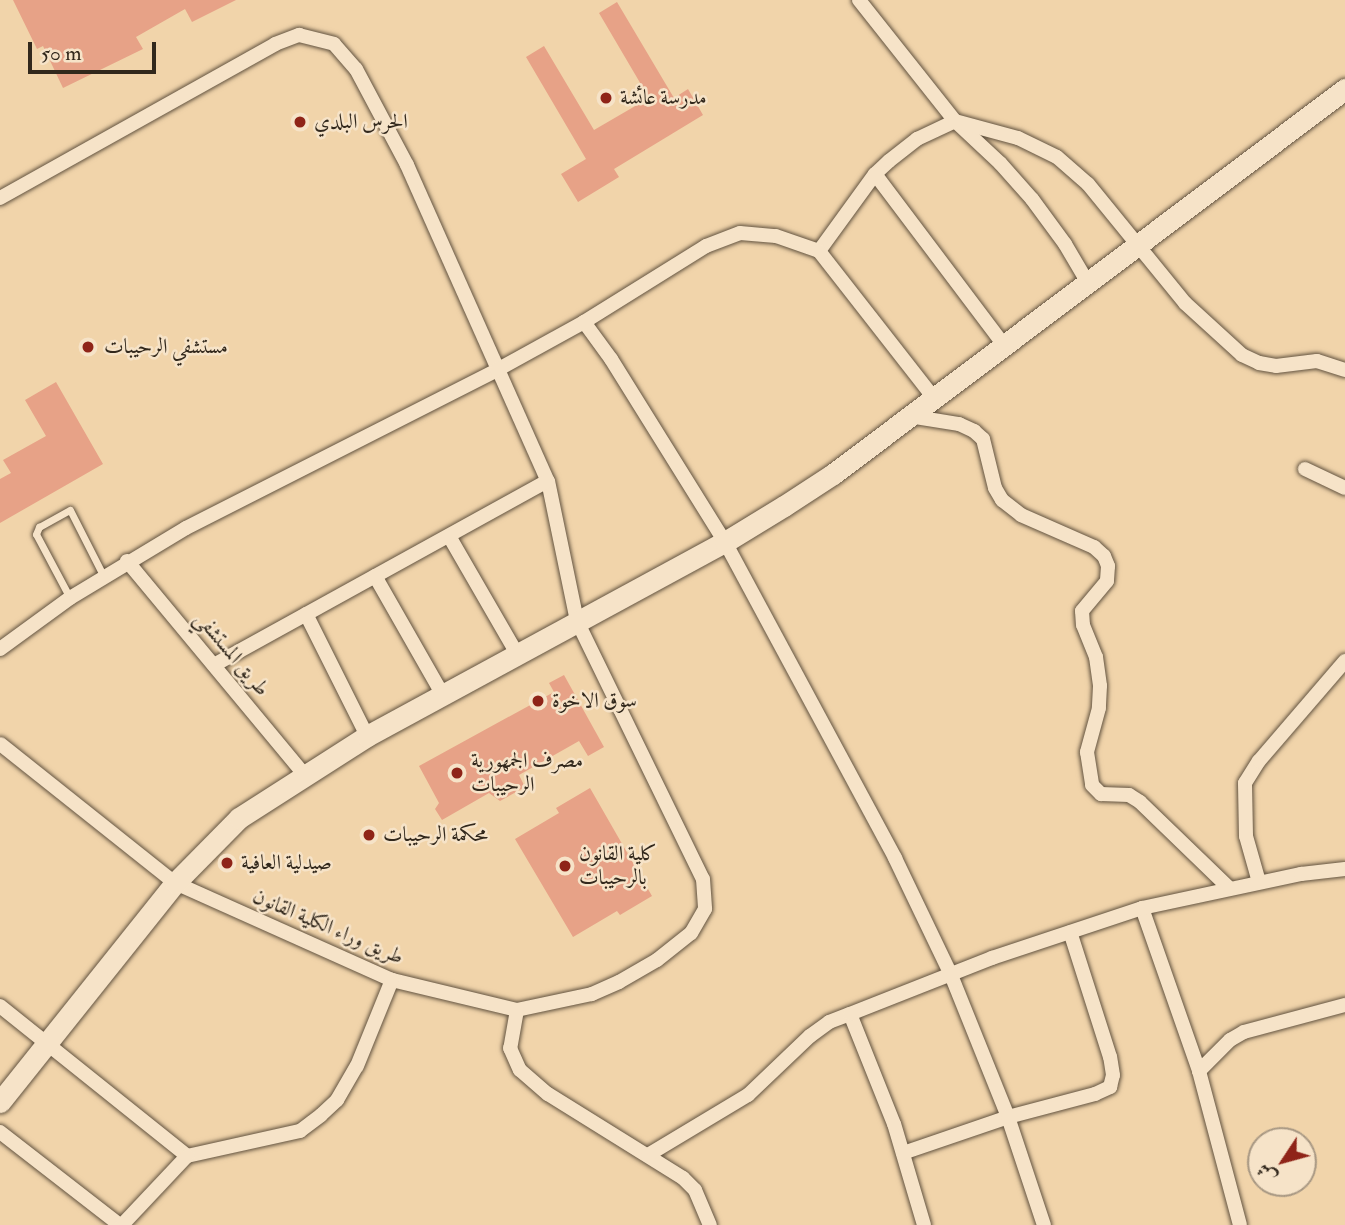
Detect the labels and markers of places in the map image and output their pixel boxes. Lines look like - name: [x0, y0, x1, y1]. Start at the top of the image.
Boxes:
- place label: مدرسة عائشة: [620, 85, 707, 111]
- marker: مدرسة عائشة: [598, 90, 614, 106]
- place label: الحرس البلدي: [314, 109, 408, 135]
- marker: الحرس البلدي: [292, 114, 308, 130]
- place label: مستشفي الرحيبات: [104, 334, 228, 360]
- marker: مستشفي الرحيبات: [78, 337, 98, 357]
- place label: سوق الاخوة: [552, 688, 637, 714]
- marker: سوق الاخوة: [530, 693, 546, 709]
- place label: مصرف الجمهورية الرحيبات: [471, 748, 583, 798]
- marker: مصرف الجمهورية الرحيبات: [449, 765, 465, 781]
- place label: محكمة الرحيبات: [383, 822, 488, 848]
- marker: محكمة الرحيبات: [361, 827, 377, 843]
- place label: كلية القانون بالرحيبات: [579, 841, 657, 891]
- place label: صيدلية العافية: [241, 850, 332, 876]
- marker: صيدلية العافية: [219, 855, 235, 871]
- marker: كلية القانون بالرحيبات: [557, 858, 573, 874]

